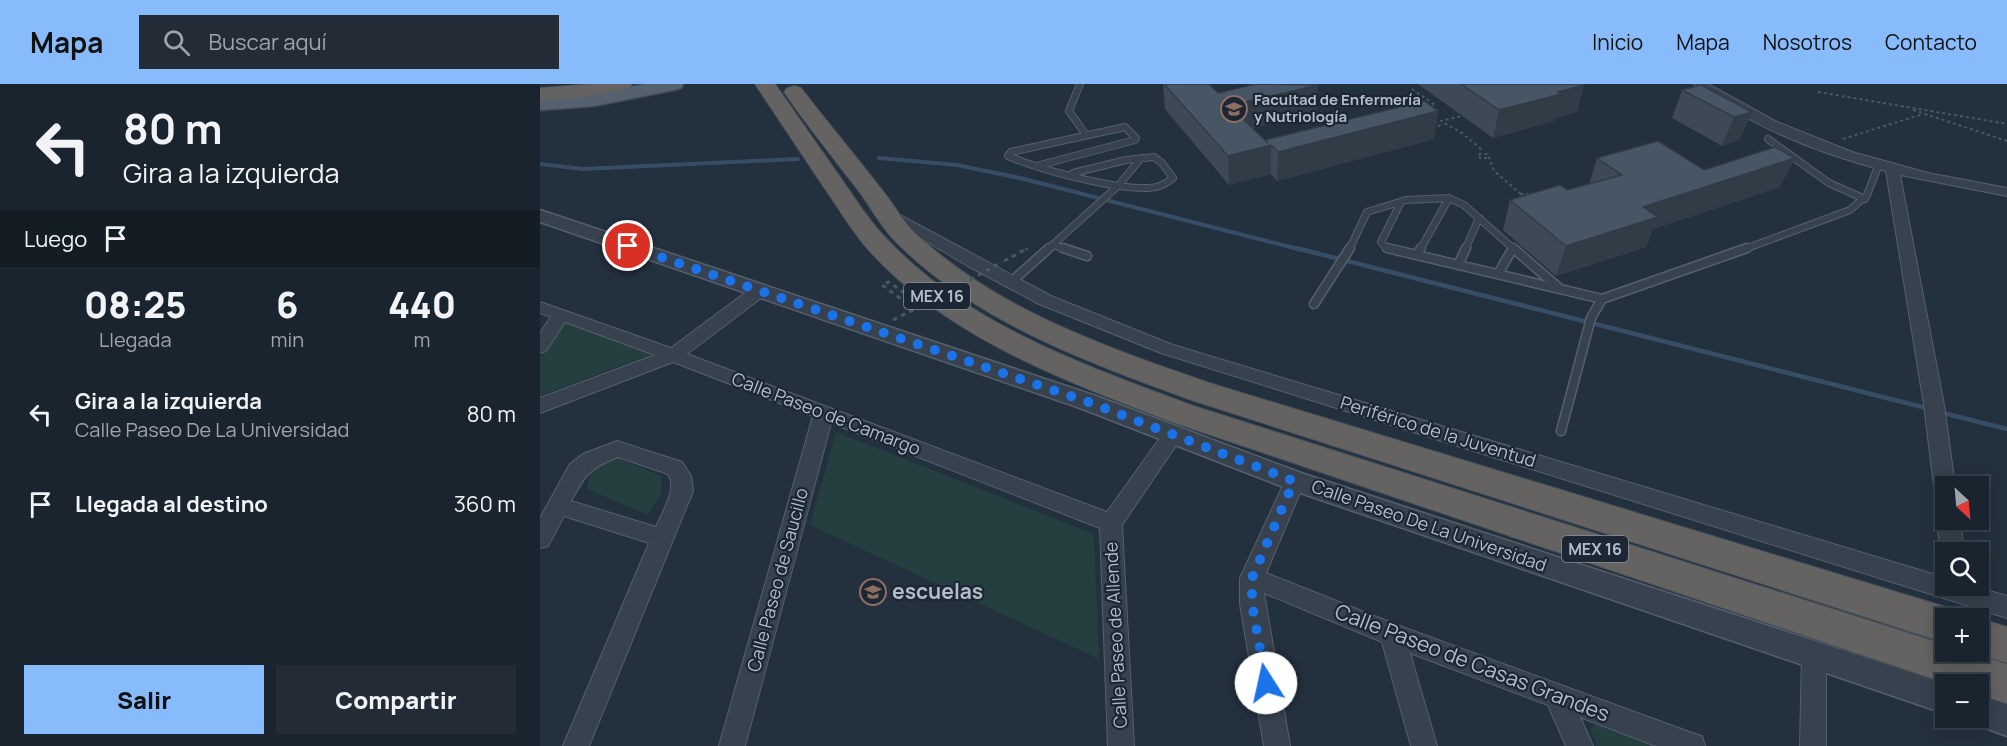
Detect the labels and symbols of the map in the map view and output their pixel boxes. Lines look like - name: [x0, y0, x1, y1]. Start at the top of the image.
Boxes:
- place label: Facultad de Enfermería y Nutriología: [1254, 89, 1421, 127]
- school or university icon: Facultad de Enfermería y Nutriología: [1219, 94, 1249, 124]
- pin: [602, 220, 653, 271]
- road number: MEX 16: [904, 283, 970, 309]
- street label: Calle Paseo de Camargo: [728, 366, 924, 460]
- street label: Periférico de la Juventud: [1337, 390, 1539, 472]
- street label: Calle Paseo De La Universidad: [1309, 473, 1550, 577]
- north arrow: [1935, 476, 1989, 530]
- street label: Calle Paseo de Saucillo: [741, 485, 813, 674]
- road number: MEX 16: [1562, 536, 1628, 562]
- street label: Calle Paseo de Allende: [1098, 541, 1132, 729]
- school or university icon: escuelas: [858, 577, 888, 607]
- place label: escuelas: [892, 577, 983, 605]
- street label: Calle Paseo de Casas Grandes: [1331, 597, 1614, 727]
- position arrow: [1234, 651, 1298, 715]

